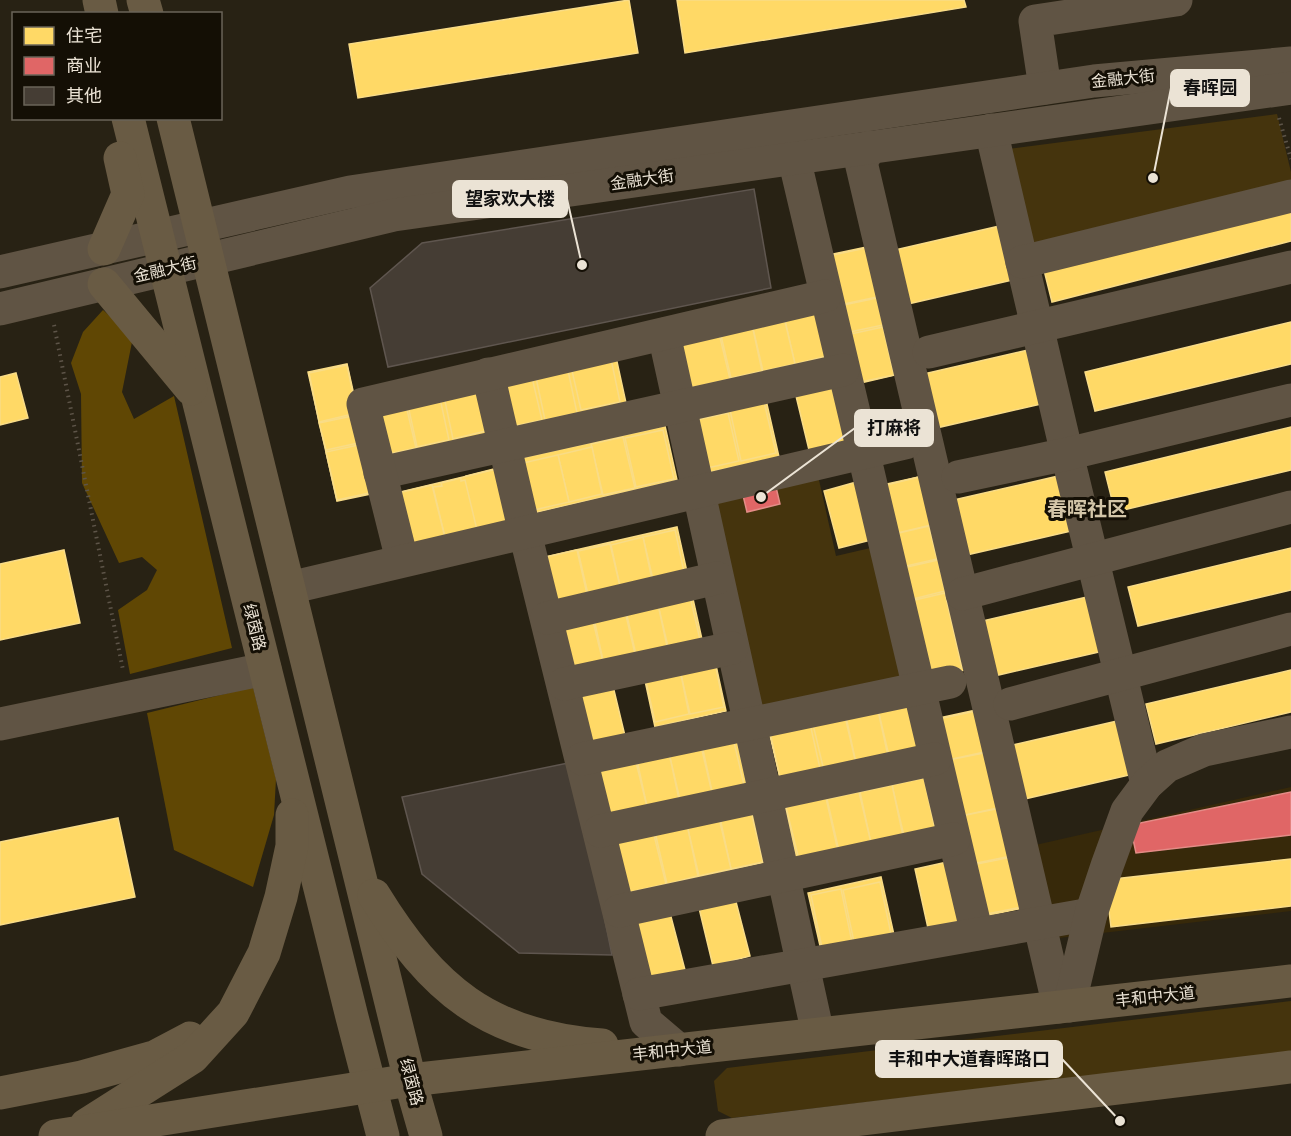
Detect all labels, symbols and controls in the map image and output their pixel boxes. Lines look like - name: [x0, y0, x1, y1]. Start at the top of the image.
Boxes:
- legend: [12, 12, 222, 120]
- text: 住宅: [66, 25, 102, 45]
- text: 商业: [66, 55, 102, 75]
- street label: 金融大街: [1090, 66, 1156, 90]
- callout: 春晖园: [1171, 70, 1249, 106]
- text: 春晖园: [1183, 77, 1237, 97]
- text: 其他: [66, 85, 102, 105]
- street label: 金融大街: [609, 166, 675, 192]
- callout: 望家欢大楼: [453, 181, 567, 217]
- text: 望家欢大楼: [465, 188, 555, 208]
- street label: 金融大街: [132, 253, 198, 285]
- callout: 打麻将: [855, 410, 933, 446]
- text: 打麻将: [867, 417, 921, 437]
- district label: 春晖社区: [1047, 497, 1127, 520]
- street label: 绿茵路: [240, 602, 270, 652]
- street label: 丰和中大道: [1114, 983, 1196, 1009]
- street label: 丰和中大道: [631, 1037, 713, 1063]
- callout: 丰和中大道春晖路口: [876, 1041, 1062, 1077]
- text: 丰和中大道春晖路口: [888, 1048, 1050, 1068]
- street label: 绿茵路: [397, 1056, 427, 1108]

